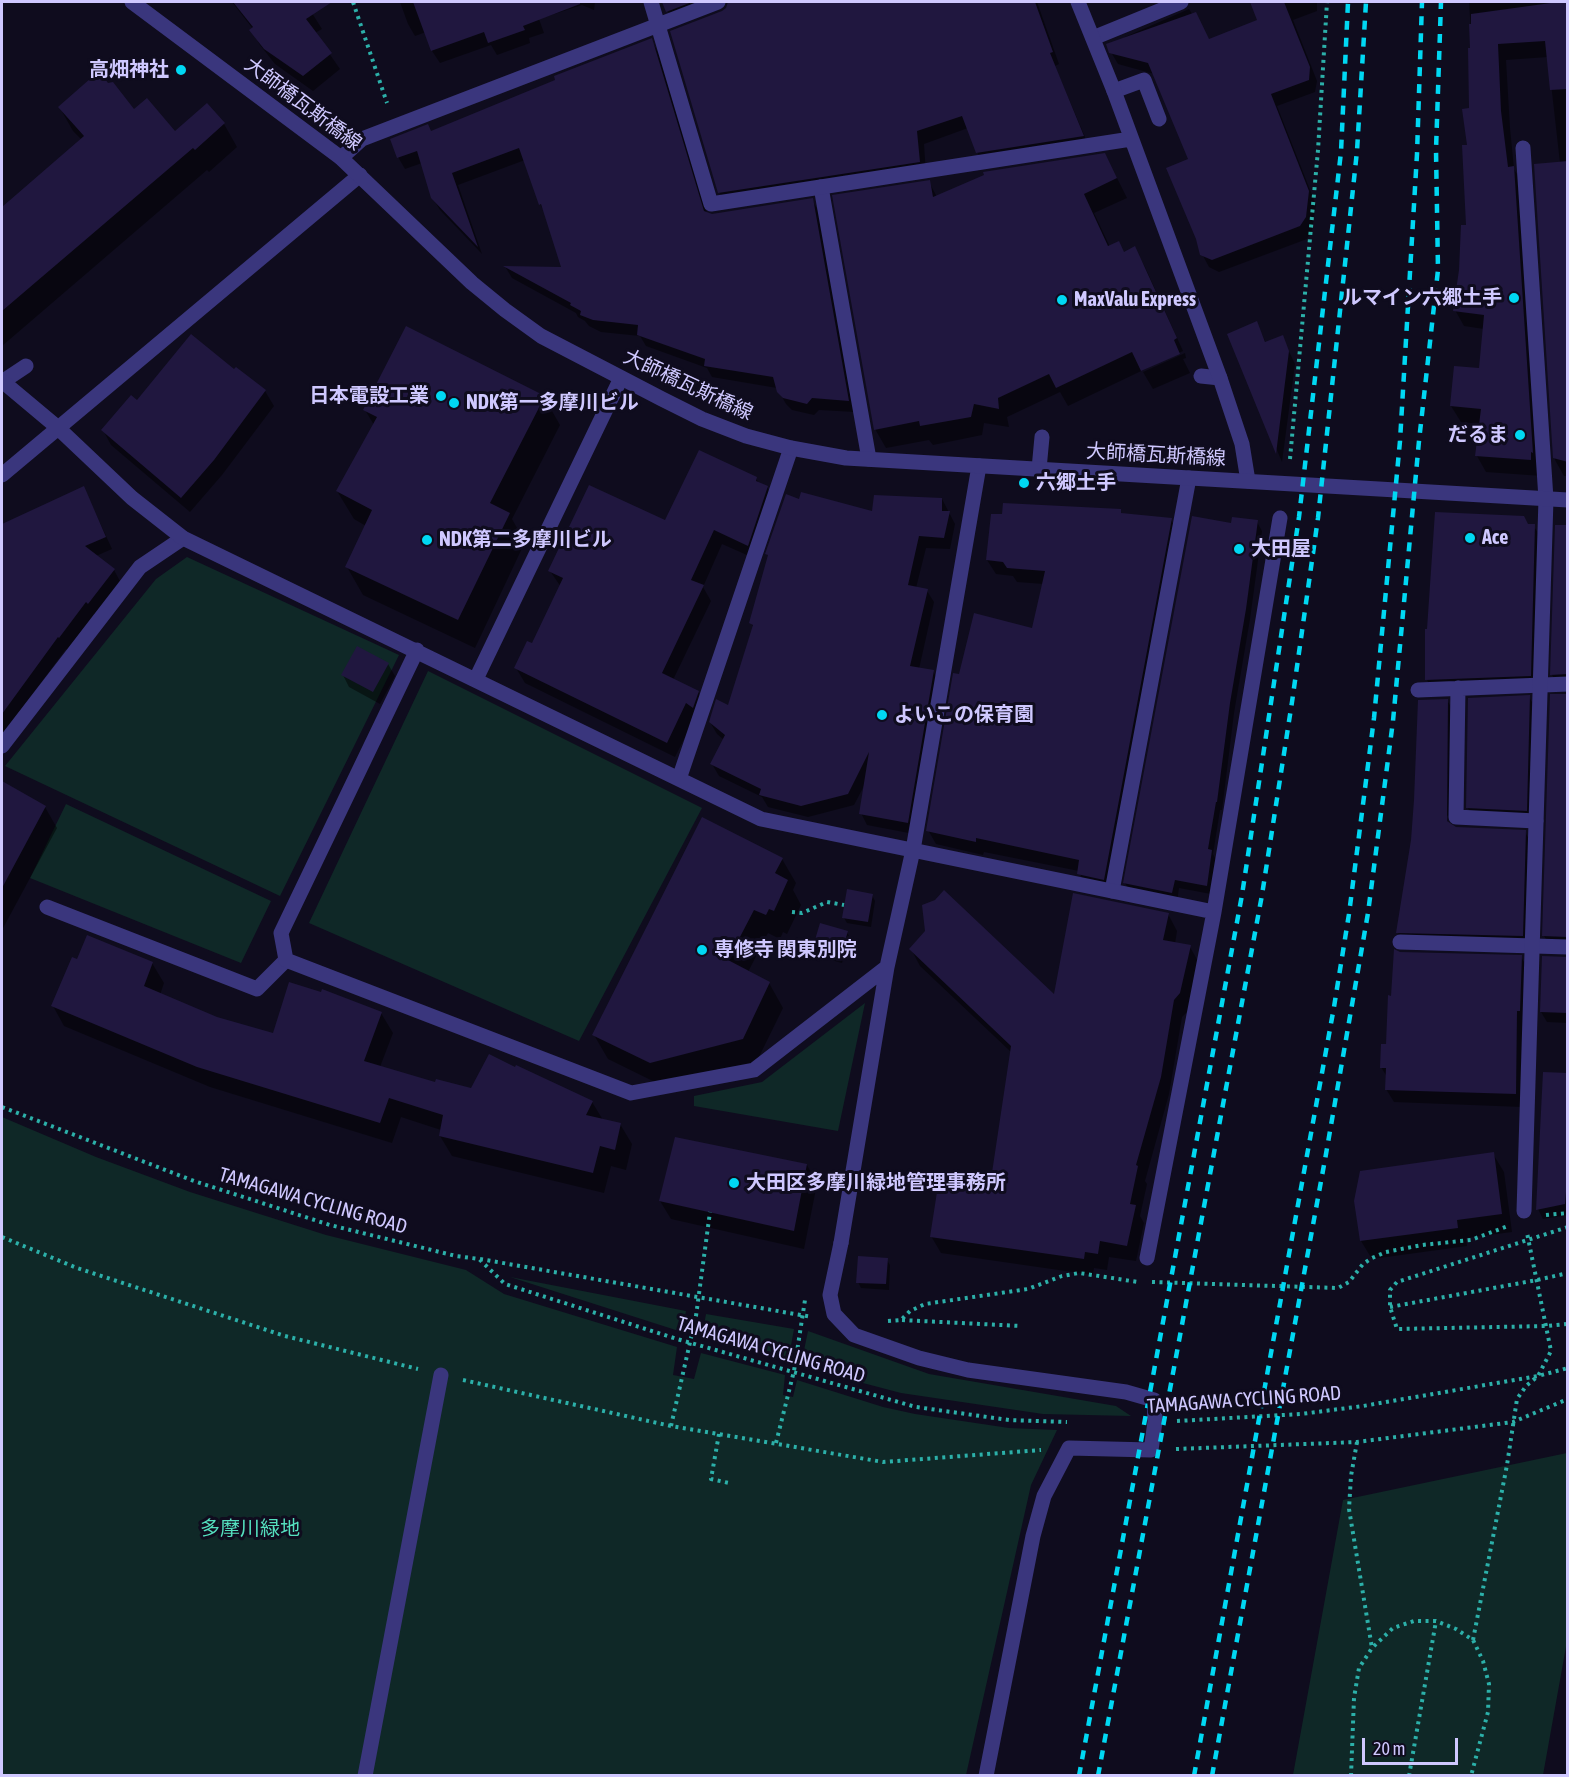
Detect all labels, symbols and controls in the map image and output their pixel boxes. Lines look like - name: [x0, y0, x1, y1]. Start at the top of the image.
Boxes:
- street label: 大師橋瓦斯橋線: [240, 52, 366, 156]
- place label: 高畑神社: [89, 58, 169, 82]
- marker: 高畑神社: [174, 63, 188, 77]
- place label: ルマイン六郷土手: [1342, 286, 1502, 310]
- place label: MaxValu Express: [1074, 288, 1196, 312]
- marker: ルマイン六郷土手: [1507, 291, 1521, 305]
- marker: MaxValu Express: [1055, 293, 1069, 307]
- street label: 大師橋瓦斯橋線: [619, 345, 757, 425]
- place label: 日本電設工業: [309, 384, 429, 408]
- marker: 日本電設工業: [434, 389, 448, 403]
- place label: NDK第一多摩川ビル: [466, 391, 639, 415]
- marker: NDK第一多摩川ビル: [447, 396, 461, 410]
- place label: だるま: [1448, 423, 1508, 447]
- marker: だるま: [1513, 428, 1527, 442]
- street label: 大師橋瓦斯橋線: [1085, 439, 1227, 471]
- place label: 六郷土手: [1036, 471, 1116, 495]
- marker: 六郷土手: [1017, 476, 1031, 490]
- place label: Ace: [1482, 526, 1508, 550]
- place label: NDK第二多摩川ビル: [439, 528, 612, 552]
- marker: Ace: [1463, 531, 1477, 545]
- marker: NDK第二多摩川ビル: [420, 533, 434, 547]
- place label: 大田屋: [1251, 537, 1311, 561]
- marker: 大田屋: [1232, 542, 1246, 556]
- place label: よいこの保育園: [894, 703, 1034, 727]
- marker: よいこの保育園: [875, 708, 889, 722]
- place label: 専修寺 関東別院: [714, 938, 857, 962]
- marker: 専修寺 関東別院: [695, 943, 709, 957]
- street label: TAMAGAWA CYCLING ROAD: [216, 1163, 410, 1239]
- place label: 大田区多摩川緑地管理事務所: [746, 1171, 1006, 1195]
- marker: 大田区多摩川緑地管理事務所: [727, 1176, 741, 1190]
- street label: TAMAGAWA CYCLING ROAD: [674, 1312, 868, 1388]
- street label: TAMAGAWA CYCLING ROAD: [1146, 1381, 1342, 1419]
- park label: 多摩川緑地: [200, 1517, 300, 1541]
- scale bar: [1365, 1726, 1461, 1764]
- text: 20 m: [1373, 1738, 1405, 1759]

